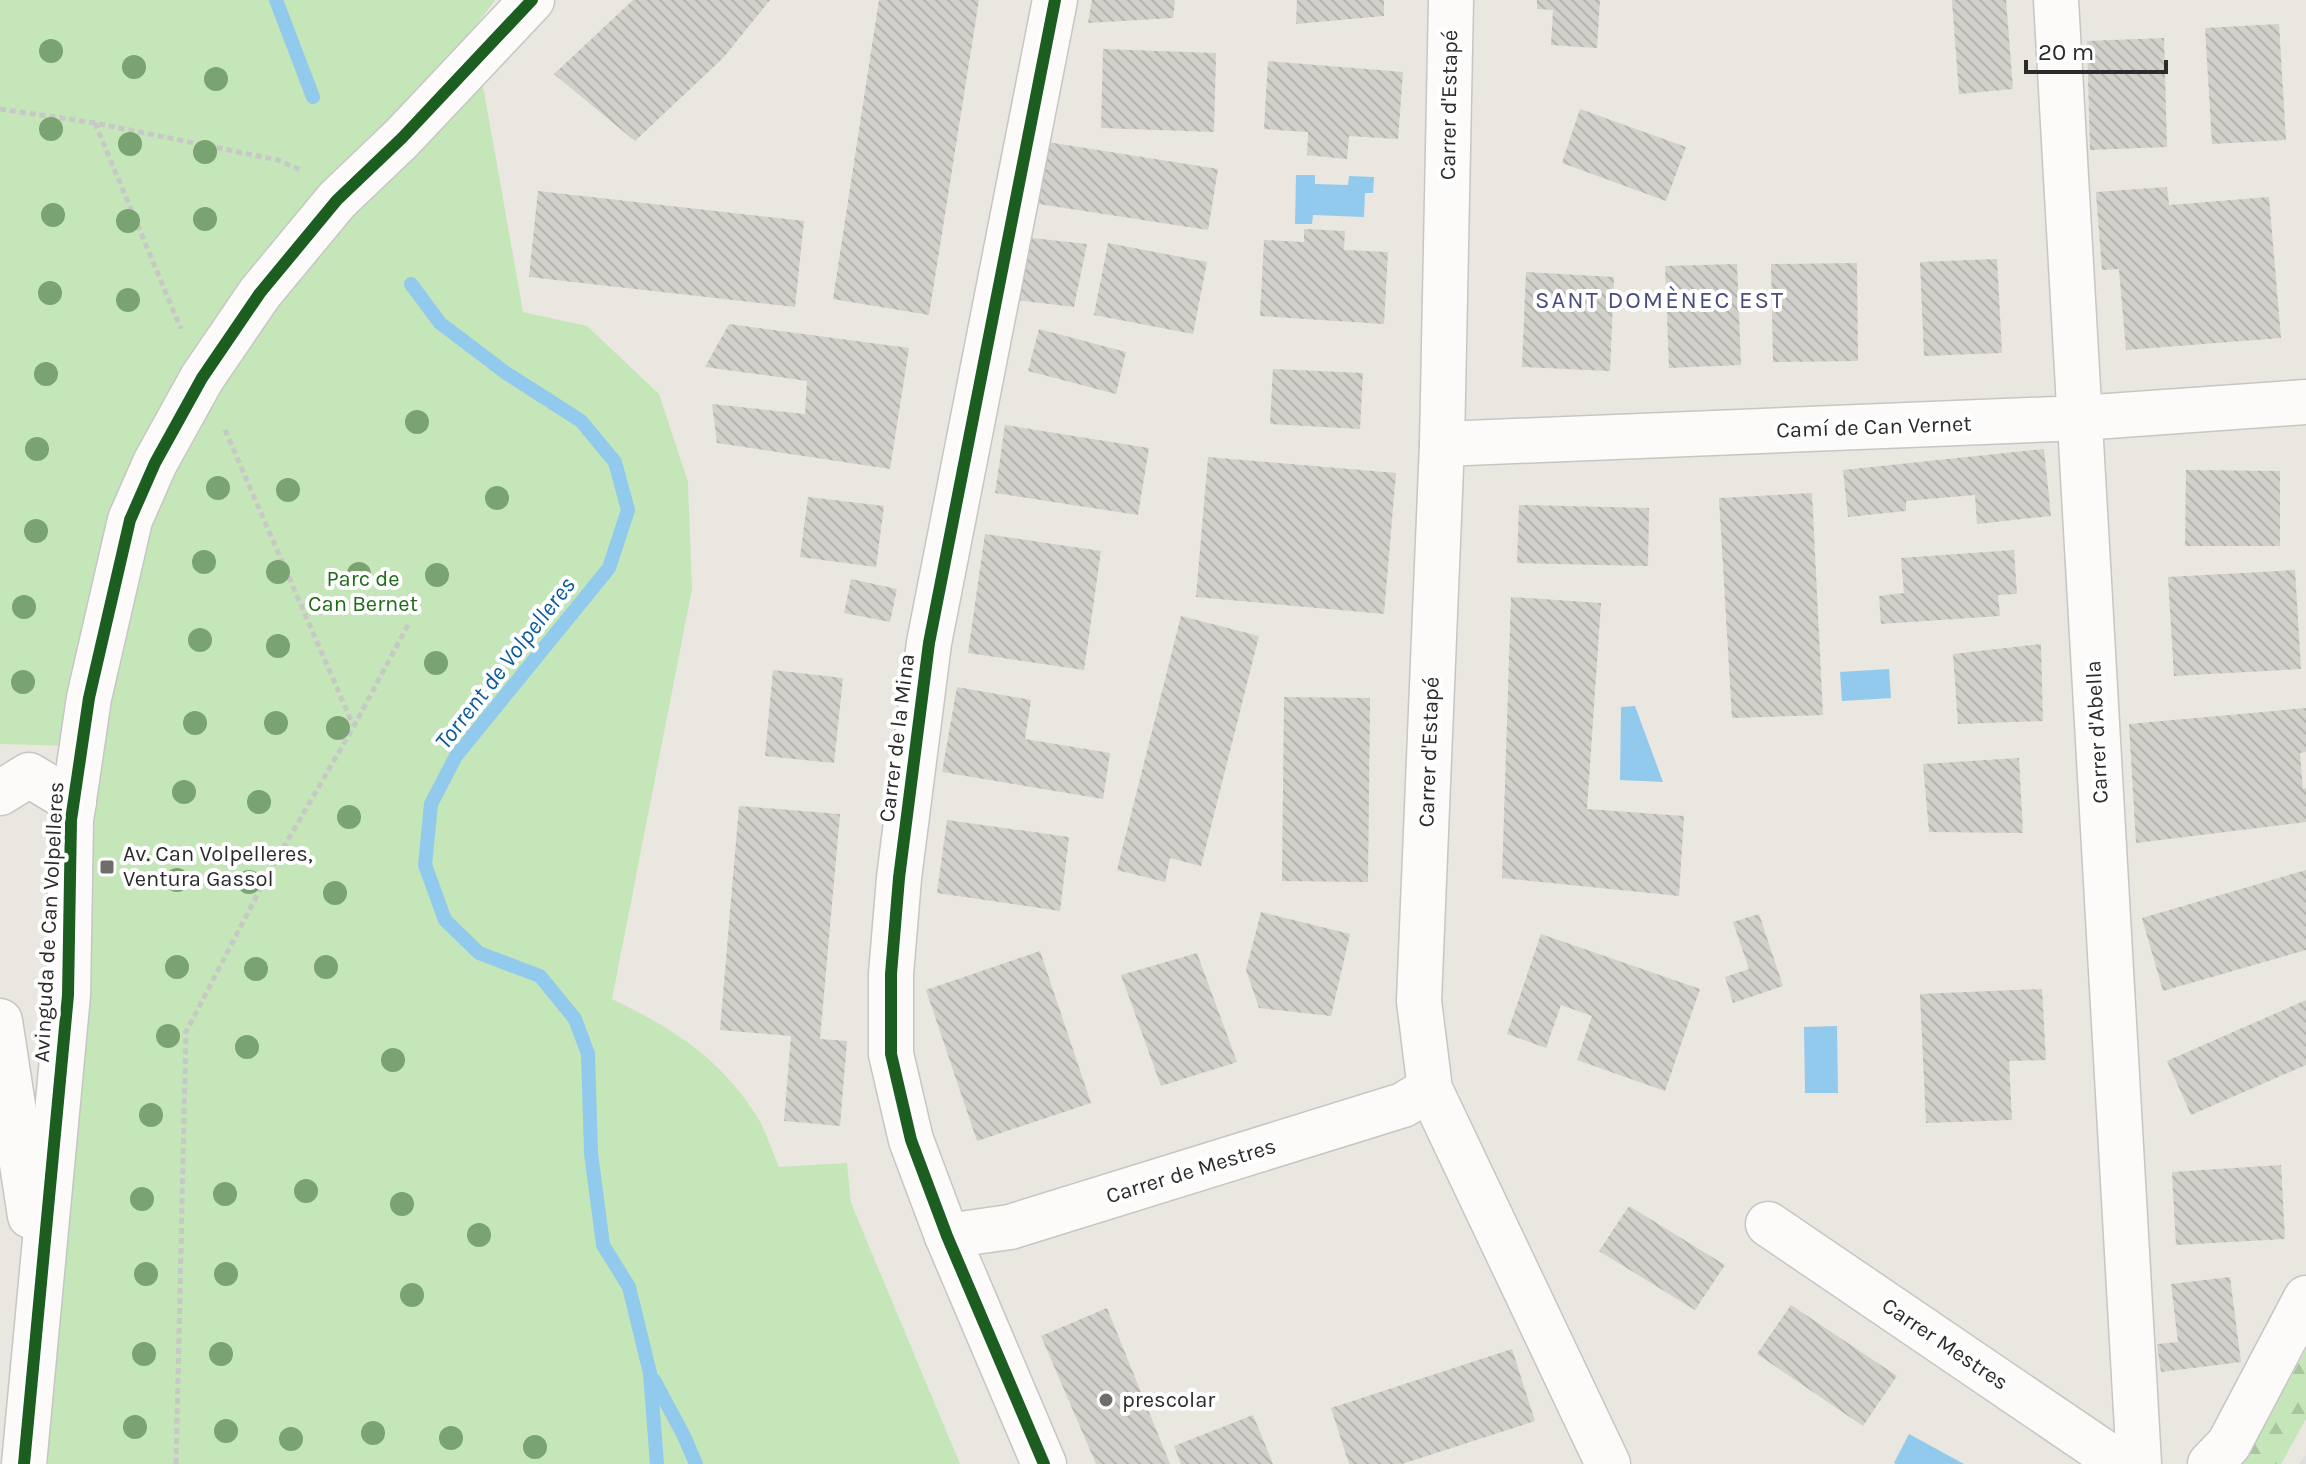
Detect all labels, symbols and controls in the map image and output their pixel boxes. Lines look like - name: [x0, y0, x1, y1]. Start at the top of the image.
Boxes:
- scale bar: [2026, 24, 2166, 74]
- street label: Carrer d'Estapé: [1435, 30, 1463, 180]
- text: 20 m: [2038, 38, 2094, 66]
- district label: SANT DOMÈNEC EST: [1535, 285, 1785, 314]
- street label: Camí de Can Vernet: [1776, 411, 1972, 443]
- park label: Parc de Can Bernet: [308, 566, 418, 617]
- water label: Torrent de Volpelleres: [429, 571, 581, 755]
- street label: Carrer de la Mina: [874, 652, 920, 824]
- street label: Carrer d'Abella: [2080, 660, 2114, 804]
- street label: Carrer d'Estapé: [1413, 676, 1445, 828]
- street label: Avinguda de Can Volpelleres: [29, 781, 69, 1063]
- place label: Av. Can Volpelleres, Ventura Gassol: [123, 841, 313, 892]
- marker: Av. Can Volpelleres, Ventura Gassol: [98, 858, 116, 876]
- street label: Carrer de Mestres: [1103, 1133, 1279, 1209]
- street label: Carrer Mestres: [1877, 1292, 2013, 1396]
- place label: prescolar: [1122, 1387, 1215, 1413]
- marker: prescolar: [1097, 1391, 1115, 1409]

